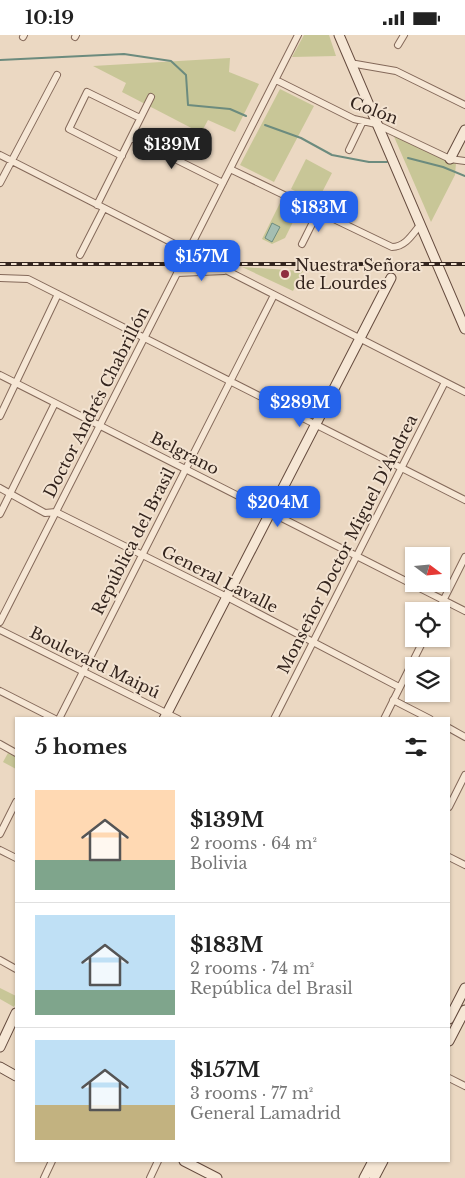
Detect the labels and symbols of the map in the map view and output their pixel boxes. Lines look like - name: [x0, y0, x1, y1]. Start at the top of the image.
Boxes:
- street label: Colón: [347, 92, 401, 128]
- pin: $139M: [137, 127, 207, 170]
- pin: $183M: [284, 191, 354, 233]
- pin: $157M: [167, 239, 237, 282]
- place label: Nuestra Señora de Lourdes: [295, 255, 421, 293]
- marker: Nuestra Señora de Lourdes: [279, 268, 291, 280]
- street label: Doctor Andrés Chabrillón: [39, 303, 153, 501]
- pin: $289M: [265, 385, 335, 428]
- street label: Monseñor Doctor Miguel D'Andrea: [273, 411, 421, 677]
- street label: Belgrano: [147, 427, 223, 479]
- street label: República del Brasil: [87, 464, 179, 618]
- pin: $204M: [243, 485, 313, 528]
- street label: General Lavalle: [159, 541, 281, 617]
- north arrow: [405, 547, 450, 593]
- street label: Boulevard Maipú: [27, 622, 164, 702]

